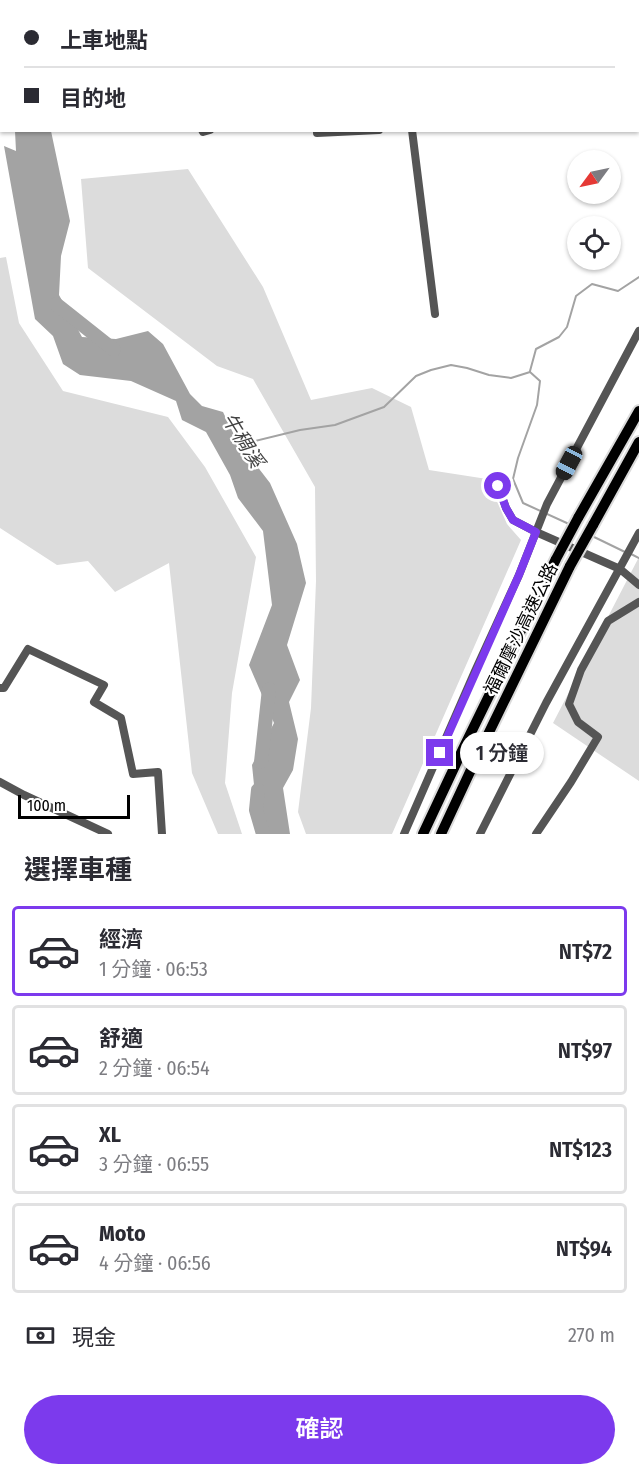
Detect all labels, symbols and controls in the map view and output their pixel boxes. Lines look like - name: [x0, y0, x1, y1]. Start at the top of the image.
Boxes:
- text: 上車地點: [60, 27, 148, 54]
- text: 目的地: [60, 85, 126, 112]
- north arrow: [567, 150, 621, 204]
- map controls: [567, 150, 621, 270]
- button: locate: [567, 216, 621, 270]
- water label: 牛稠溪: [217, 408, 271, 474]
- car: [553, 443, 585, 483]
- route start: [484, 472, 511, 499]
- street label: 福爾摩沙高速公路: [480, 559, 562, 699]
- callout: 1 分鐘: [461, 732, 545, 774]
- route end: [426, 739, 453, 766]
- text: 1 分鐘: [476, 741, 528, 765]
- scale bar: [18, 792, 130, 820]
- text: 100 m: [27, 796, 66, 815]
- text: 選擇車種: [24, 854, 132, 886]
- icon: car: [27, 924, 81, 978]
- text: 經濟: [99, 926, 143, 953]
- text: NT$72: [559, 938, 612, 965]
- text: 1 分鐘 · 06:53: [99, 957, 208, 981]
- icon: car: [27, 1023, 81, 1077]
- text: 舒適: [99, 1025, 143, 1052]
- text: NT$97: [558, 1037, 612, 1064]
- text: 2 分鐘 · 06:54: [99, 1056, 210, 1080]
- text: XL: [99, 1121, 121, 1148]
- icon: car: [27, 1122, 81, 1176]
- text: NT$123: [549, 1136, 612, 1163]
- text: 3 分鐘 · 06:55: [99, 1152, 209, 1176]
- text: Moto: [99, 1220, 146, 1247]
- icon: car: [27, 1221, 81, 1275]
- text: NT$94: [556, 1235, 612, 1262]
- text: 4 分鐘 · 06:56: [99, 1251, 211, 1275]
- icon: cash: [24, 1319, 57, 1352]
- text: 270 m: [568, 1323, 615, 1347]
- text: 現金: [72, 1324, 116, 1351]
- button: 確認: [24, 1395, 615, 1464]

